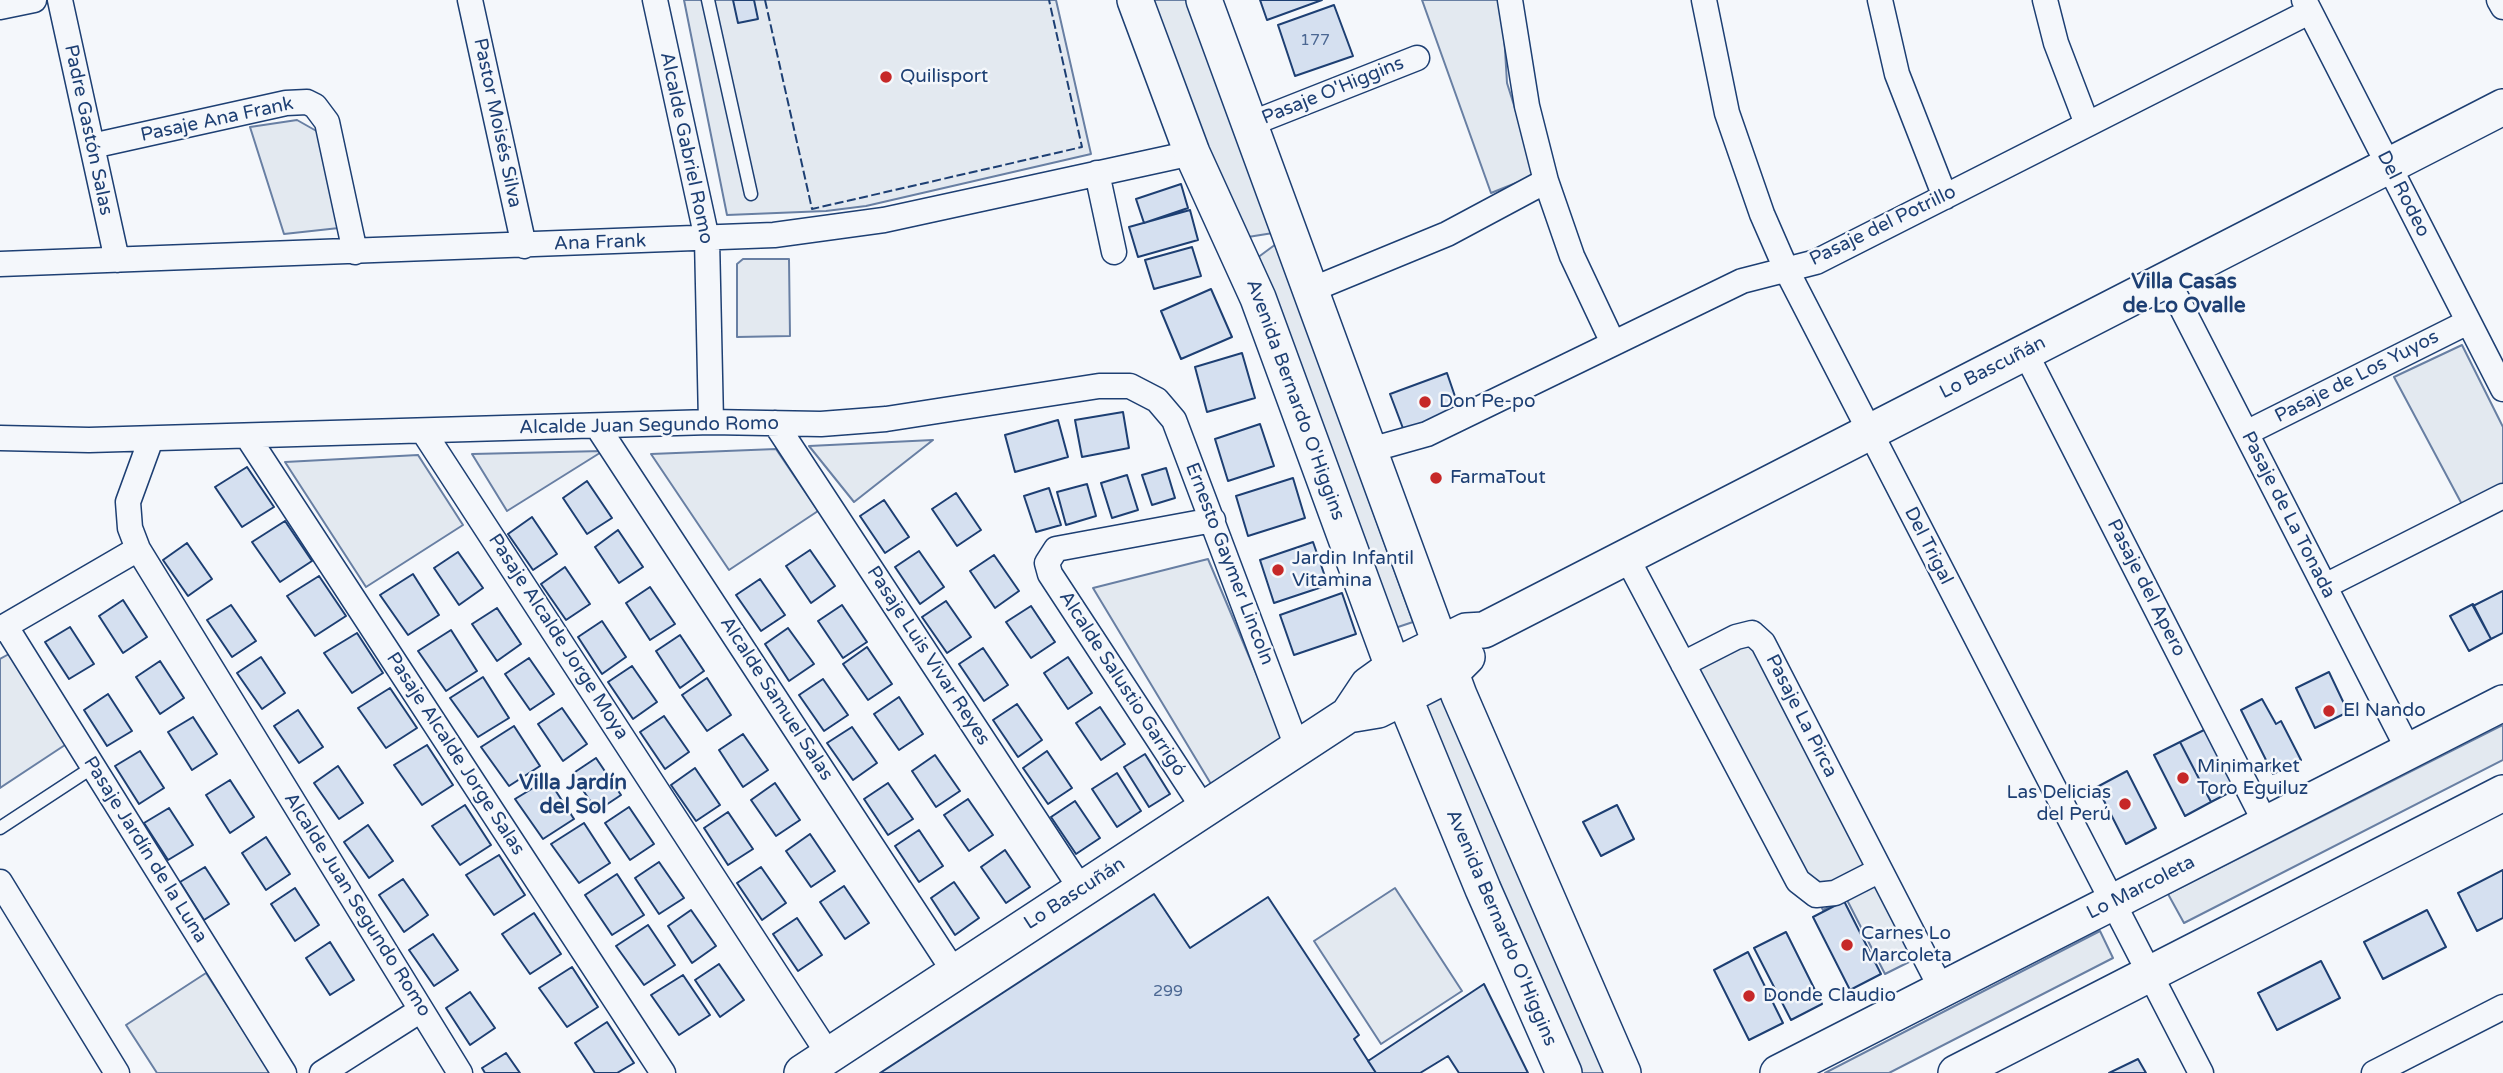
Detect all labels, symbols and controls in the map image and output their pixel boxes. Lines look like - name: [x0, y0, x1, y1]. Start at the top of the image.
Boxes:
- house number: 177: [1300, 31, 1330, 51]
- street label: Pastor Moisés Silva: [468, 36, 526, 210]
- street label: Padre Gastón Salas: [59, 43, 117, 217]
- street label: Alcalde Gabriel Romo: [655, 50, 717, 246]
- street label: Pasaje O'Higgins: [1259, 52, 1407, 130]
- place label: Quilisport: [900, 66, 988, 88]
- marker: Quilisport: [878, 69, 894, 85]
- street label: Pasaje Ana Frank: [139, 93, 295, 147]
- street label: Del Rodeo: [2372, 147, 2434, 241]
- street label: Pasaje del Potrillo: [1806, 181, 1960, 271]
- street label: Ana Frank: [554, 230, 646, 256]
- district label: Villa Casas de Lo Ovalle: [2122, 269, 2246, 319]
- street label: Avenida Bernardo O'Higgins: [1241, 276, 1349, 524]
- street label: Pasaje de Los Yuyos: [2271, 326, 2443, 428]
- street label: Lo Bascuñán: [1936, 332, 2050, 404]
- place label: Don Pe-po: [1439, 391, 1536, 413]
- marker: Don Pe-po: [1417, 394, 1433, 410]
- street label: Alcalde Juan Segundo Romo: [519, 412, 779, 440]
- street label: Pasaje de La Tonada: [2236, 428, 2340, 602]
- street label: Ernesto Gaymer Lincoln: [1180, 460, 1278, 668]
- place label: FarmaTout: [1450, 467, 1546, 489]
- marker: FarmaTout: [1428, 470, 1444, 486]
- street label: Del Trigal: [1899, 503, 1957, 589]
- street label: Pasaje del Apero: [2102, 516, 2190, 660]
- street label: Pasaje Alcalde Jorge Moya: [483, 530, 633, 744]
- place label: Jardin Infantil Vitamina: [1292, 548, 1414, 592]
- street label: Pasaje Luis Vivar Reyes: [861, 562, 995, 750]
- marker: Jardin Infantil Vitamina: [1270, 562, 1286, 578]
- street label: Alcalde Salustio Garrigó: [1054, 587, 1190, 781]
- street label: Alcalde Samuel Salas: [715, 613, 837, 785]
- street label: Pasaje Alcalde Jorge Salas: [381, 648, 529, 860]
- street label: Pasaje La Pirca: [1760, 651, 1842, 781]
- place label: El Nando: [2343, 700, 2426, 722]
- marker: El Nando: [2321, 703, 2337, 719]
- street label: Pasaje Jardín de la Luna: [78, 752, 212, 948]
- place label: Minimarket Toro Eguiluz: [2197, 756, 2308, 800]
- district label: Villa Jardín del Sol: [519, 770, 627, 820]
- marker: Minimarket Toro Eguiluz: [2175, 770, 2191, 786]
- place label: Las Delicias del Perú: [2007, 782, 2111, 826]
- street label: Alcalde Juan Segundo Romo: [279, 789, 435, 1021]
- marker: Las Delicias del Perú: [2117, 796, 2133, 812]
- street label: Avenida Bernardo O'Higgins: [1441, 806, 1561, 1050]
- street label: Lo Marcoleta: [2083, 851, 2199, 925]
- street label: Lo Bascuñán: [1020, 853, 1130, 935]
- place label: Carnes Lo Marcoleta: [1861, 923, 1952, 967]
- marker: Carnes Lo Marcoleta: [1839, 937, 1855, 953]
- house number: 299: [1153, 982, 1183, 1002]
- place label: Donde Claudio: [1763, 985, 1896, 1007]
- marker: Donde Claudio: [1741, 988, 1757, 1004]

